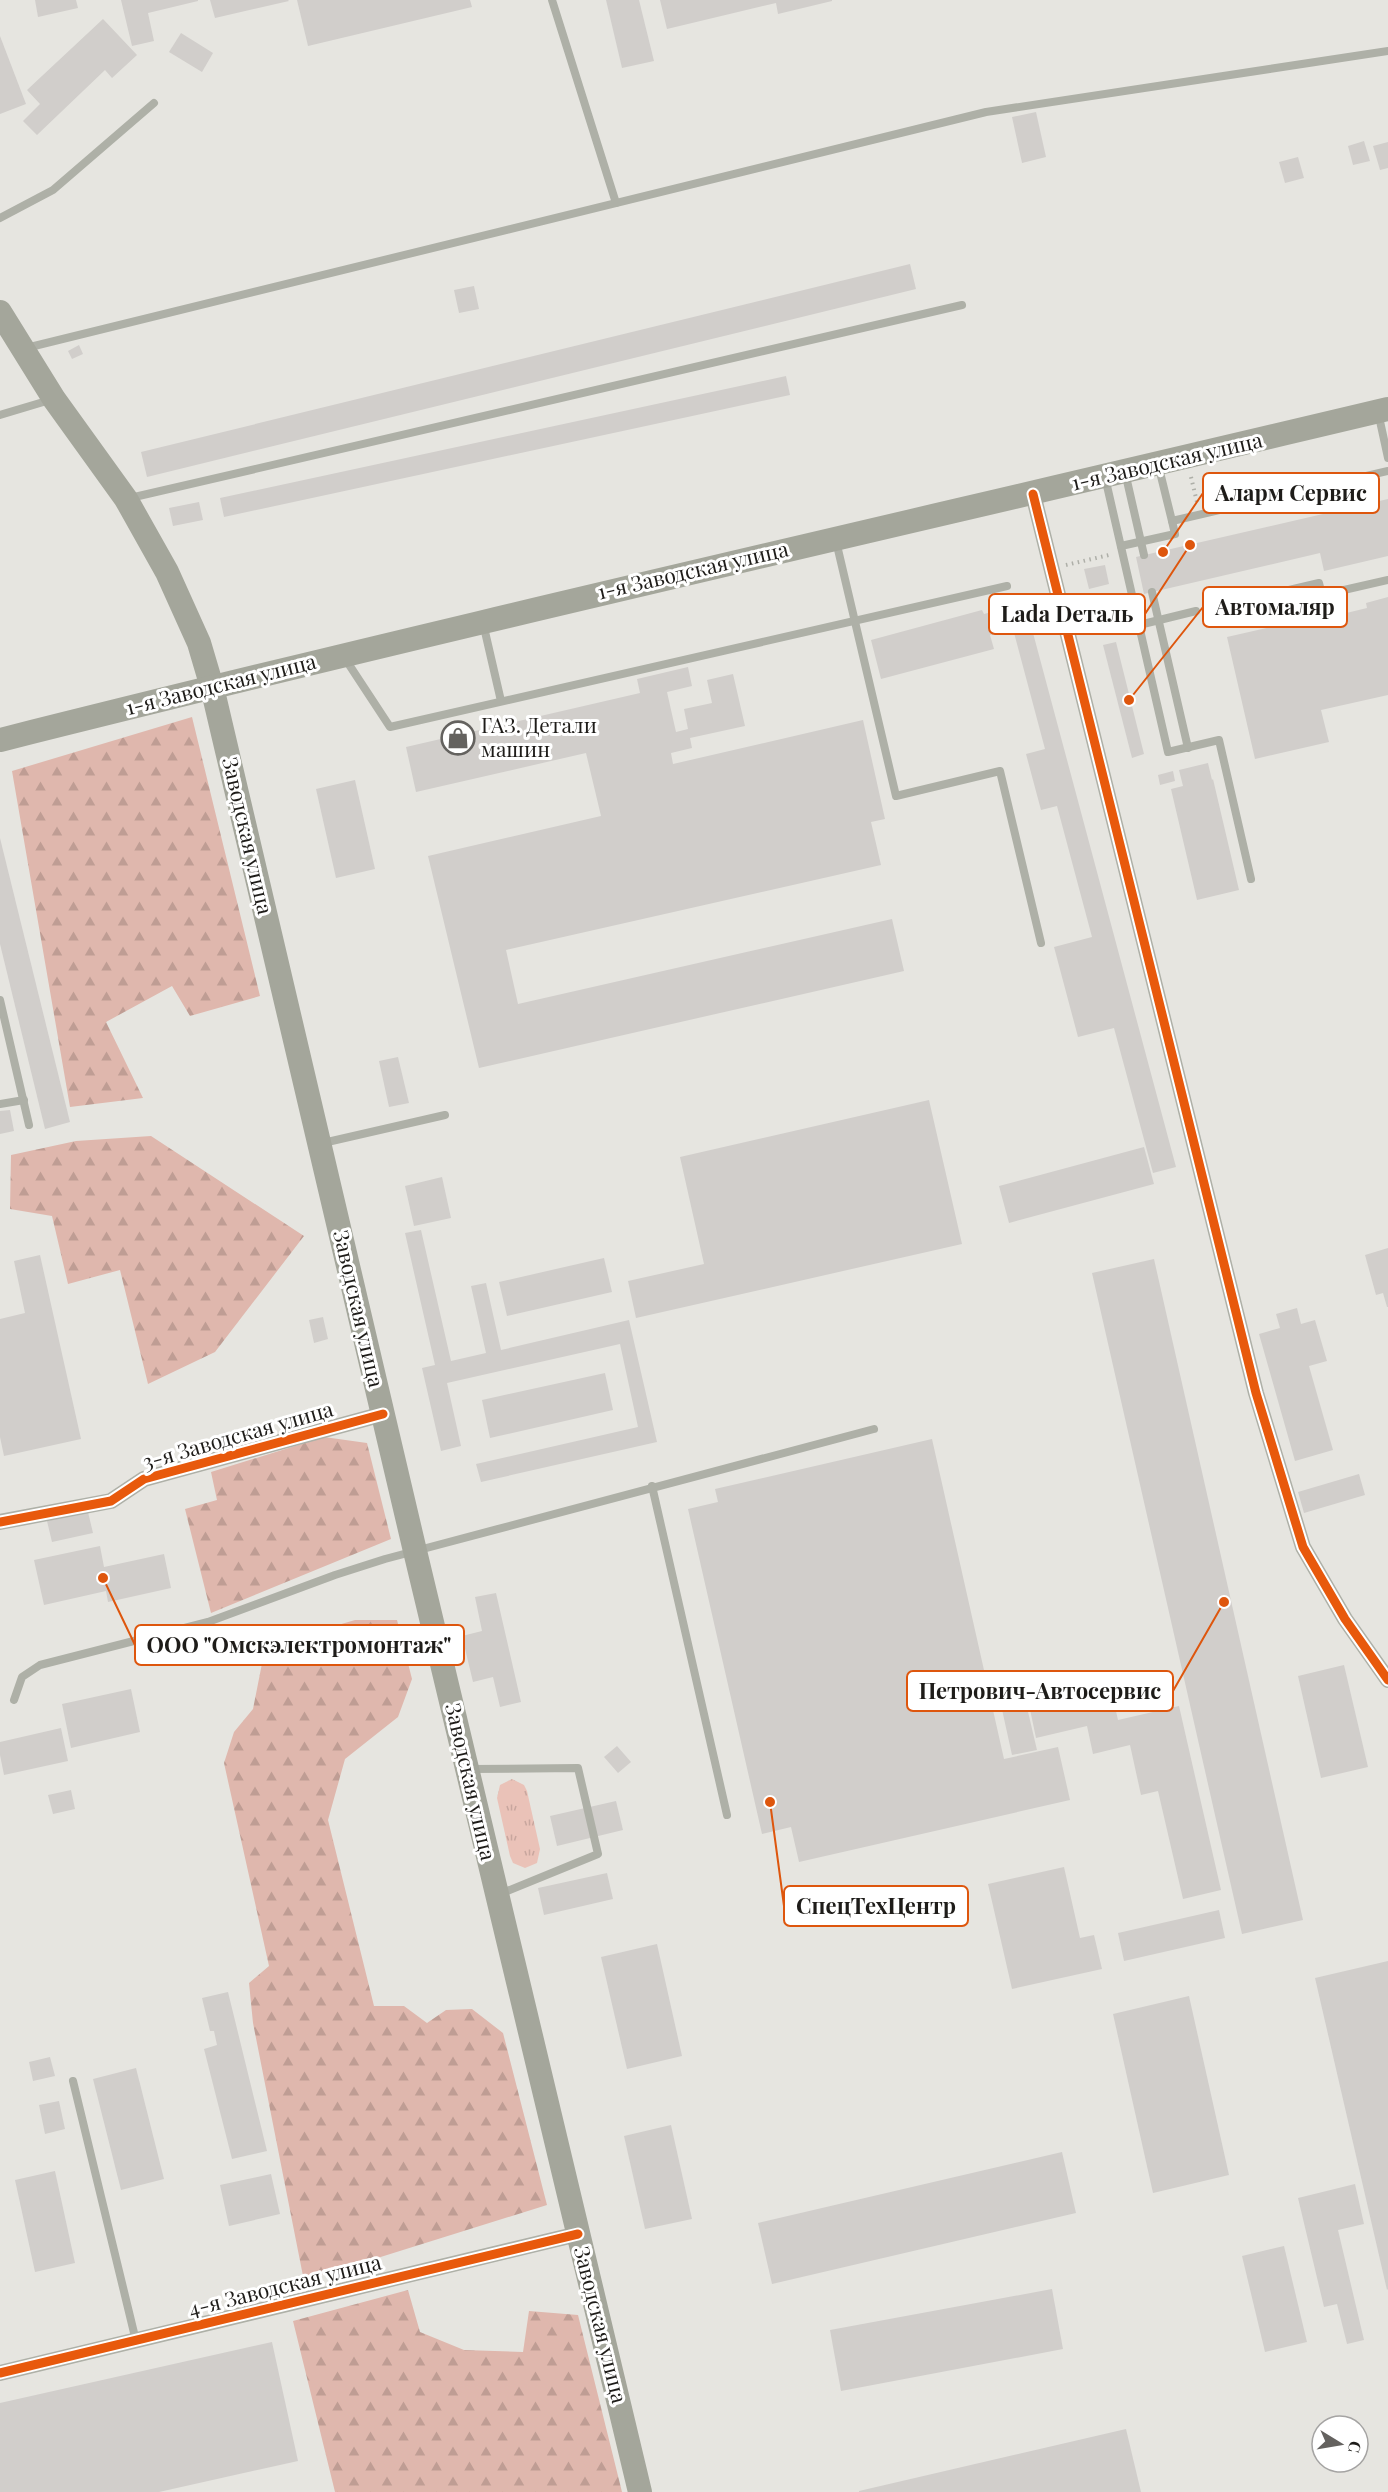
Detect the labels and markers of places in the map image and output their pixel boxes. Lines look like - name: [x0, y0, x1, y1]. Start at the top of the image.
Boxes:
- callout: Аларм Сервис: [1203, 473, 1379, 513]
- callout: Автомаляр: [1203, 587, 1347, 627]
- callout: Lada Dеталь: [989, 594, 1145, 634]
- place label: ГАЗ. Детали машин: [481, 710, 597, 762]
- shop icon: ГАЗ. Детали машин: [440, 720, 476, 756]
- callout: ООО "Омскэлектромонтаж": [135, 1625, 464, 1665]
- callout: Петрович-Автосервис: [907, 1671, 1173, 1711]
- callout: СпецТехЦентр: [784, 1886, 968, 1926]

